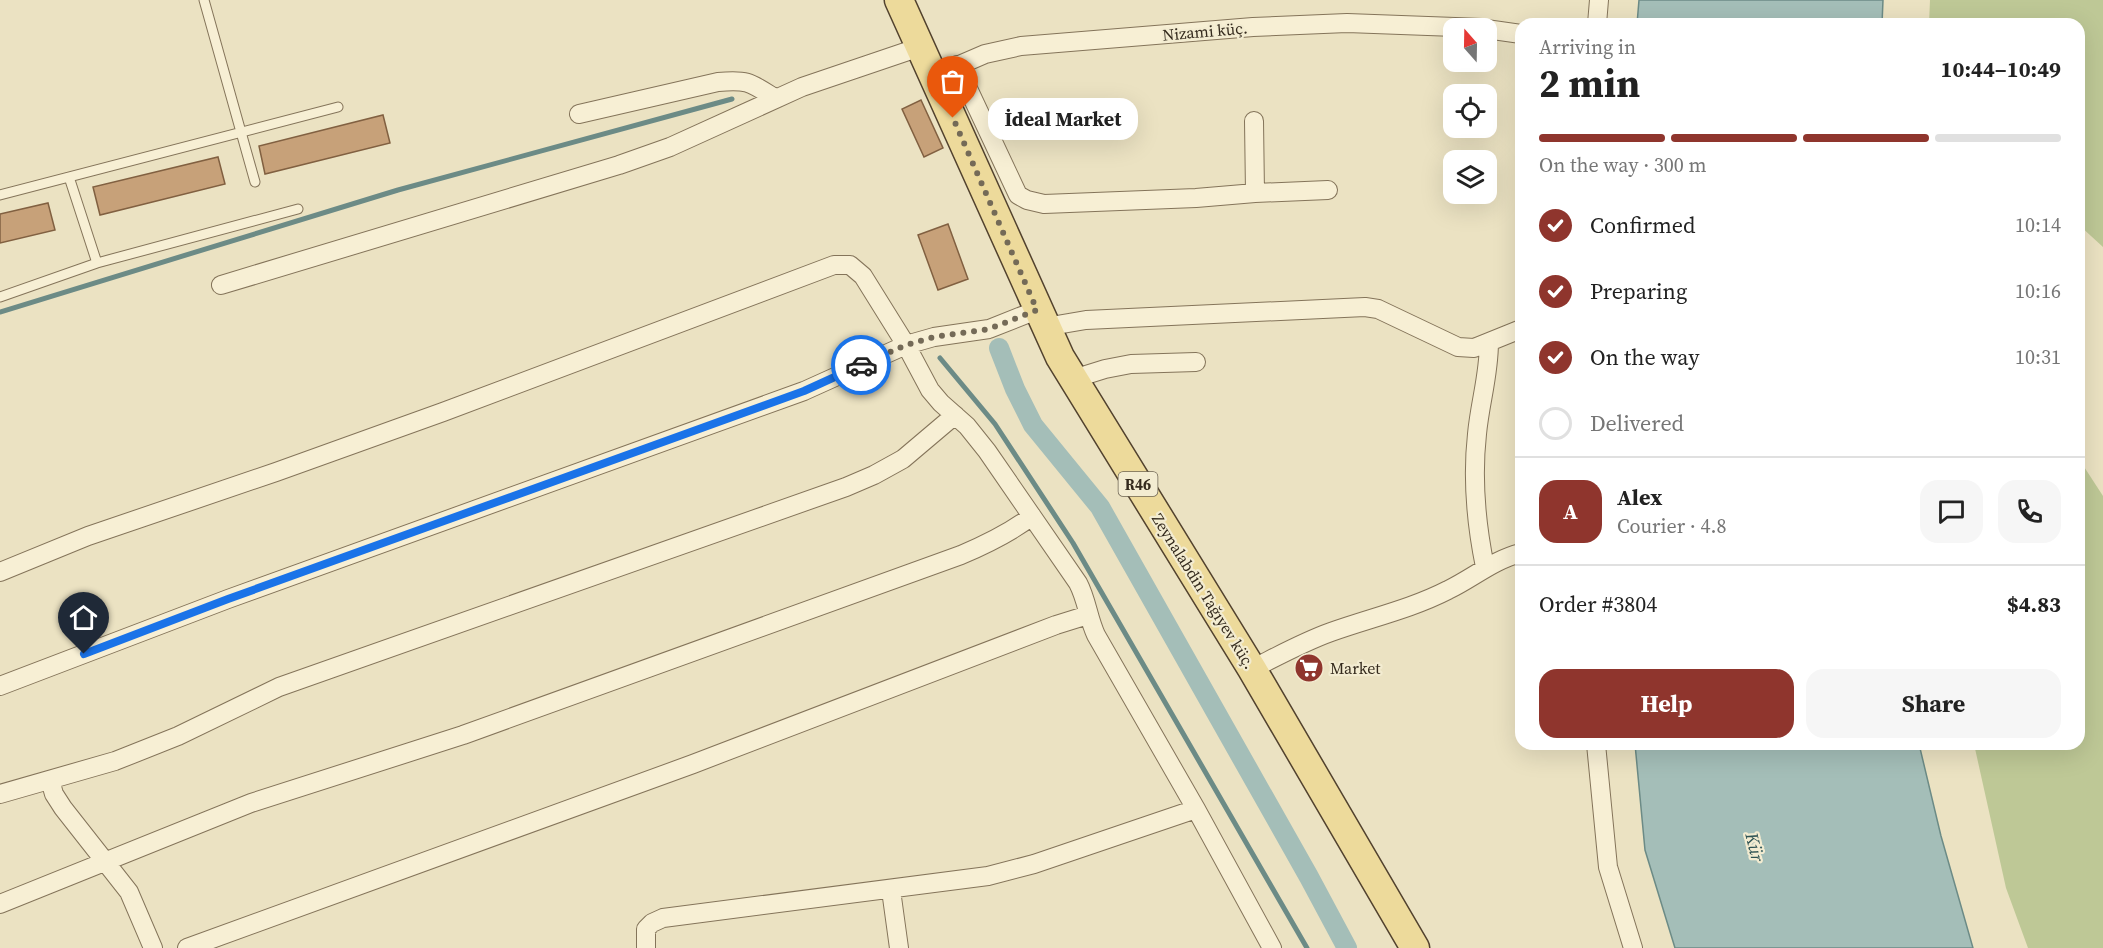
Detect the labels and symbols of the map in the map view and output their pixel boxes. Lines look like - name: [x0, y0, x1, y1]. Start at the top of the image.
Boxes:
- street label: Nizami küç.: [1162, 16, 1248, 46]
- north arrow: [1443, 18, 1497, 72]
- pin: [927, 56, 978, 118]
- callout: İdeal Market: [989, 97, 1139, 139]
- courier: [831, 335, 891, 395]
- road number: R46: [1118, 472, 1158, 496]
- street label: Zeynalabdin Tağıyev küç.: [1147, 509, 1261, 673]
- pin: [58, 592, 109, 654]
- supermarket icon: Market: [1293, 652, 1325, 684]
- place label: Market: [1330, 657, 1381, 679]
- water label: Kür: [1739, 829, 1771, 865]

